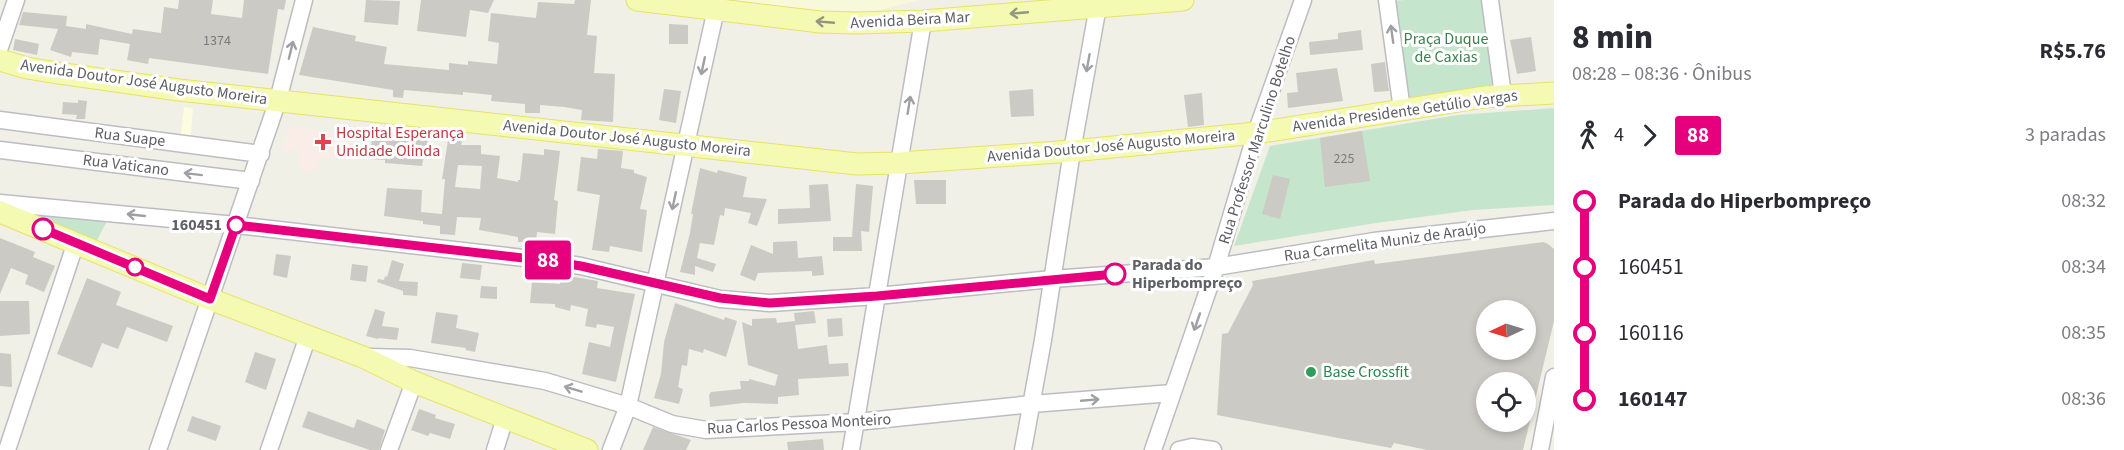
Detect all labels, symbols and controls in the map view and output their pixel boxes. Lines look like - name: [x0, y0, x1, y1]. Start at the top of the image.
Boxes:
- street label: Avenida Beira Mar: [850, 6, 971, 34]
- one-way arrow: [1010, 7, 1030, 18]
- text: 8 min: [1572, 14, 1653, 61]
- one-way arrow: [815, 16, 835, 27]
- one-way arrow: [1386, 25, 1397, 45]
- park label: Praça Duque de Caxias: [1404, 28, 1488, 68]
- house number: 1374: [203, 31, 231, 51]
- street label: Rua Professor Marculino Botelho: [1213, 33, 1301, 247]
- text: R$5.76: [2039, 35, 2106, 67]
- one-way arrow: [286, 41, 297, 60]
- one-way arrow: [1082, 53, 1093, 73]
- street label: Avenida Doutor José Augusto Moreira: [19, 54, 269, 110]
- one-way arrow: [697, 56, 709, 75]
- text: 08:28 – 08:36 · Ônibus: [1572, 60, 1752, 88]
- street label: Avenida Presidente Getúlio Vargas: [1291, 84, 1519, 138]
- one-way arrow: [904, 96, 915, 116]
- street label: Avenida Doutor José Augusto Moreira: [502, 114, 752, 162]
- icon: walk: [1572, 119, 1605, 152]
- icon: forward: [1633, 119, 1666, 152]
- text: 88: [1687, 120, 1709, 150]
- text: 4: [1614, 121, 1624, 149]
- text: 3 paradas: [2025, 121, 2106, 149]
- street label: Rua Suape: [93, 122, 167, 152]
- place label: Hospital Esperança Unidade Olinda: [336, 122, 464, 162]
- street label: Avenida Doutor José Augusto Moreira: [986, 124, 1236, 168]
- marker: Hospital Esperança Unidade Olinda: [314, 133, 332, 151]
- street label: Rua Vaticano: [82, 149, 170, 181]
- house number: 225: [1334, 149, 1354, 169]
- one-way arrow: [184, 168, 204, 179]
- text: Parada do Hiperbompreço: [1618, 185, 1871, 217]
- text: 08:32: [2061, 187, 2106, 215]
- one-way arrow: [667, 191, 679, 210]
- one-way arrow: [127, 209, 147, 220]
- place label: 160451: [171, 214, 222, 236]
- marker: 160451: [227, 216, 245, 234]
- street label: Rua Carmelita Muniz de Araújo: [1283, 217, 1487, 267]
- unlabelled marker: [32, 218, 54, 240]
- line badge: 88: [521, 240, 575, 280]
- text: 88: [537, 245, 559, 275]
- text: 160451: [1618, 251, 1684, 283]
- text: 08:34: [2061, 253, 2106, 281]
- place label: Parada do Hiperbompreço: [1132, 254, 1242, 294]
- unlabelled marker: [126, 258, 144, 276]
- marker: Parada do Hiperbompreço: [1104, 263, 1126, 285]
- north arrow: [1476, 300, 1536, 360]
- map controls: [1476, 300, 1536, 432]
- one-way arrow: [1190, 312, 1201, 331]
- text: 160116: [1618, 317, 1684, 349]
- text: 08:35: [2061, 319, 2106, 347]
- place label: Base Crossfit: [1323, 361, 1409, 383]
- marker: Base Crossfit: [1304, 365, 1318, 379]
- button: locate: [1476, 372, 1536, 432]
- one-way arrow: [564, 382, 583, 393]
- text: 160147: [1618, 383, 1688, 415]
- text: 08:36: [2061, 385, 2106, 413]
- one-way arrow: [1080, 394, 1100, 405]
- street label: Rua Carlos Pessoa Monteiro: [706, 408, 892, 440]

